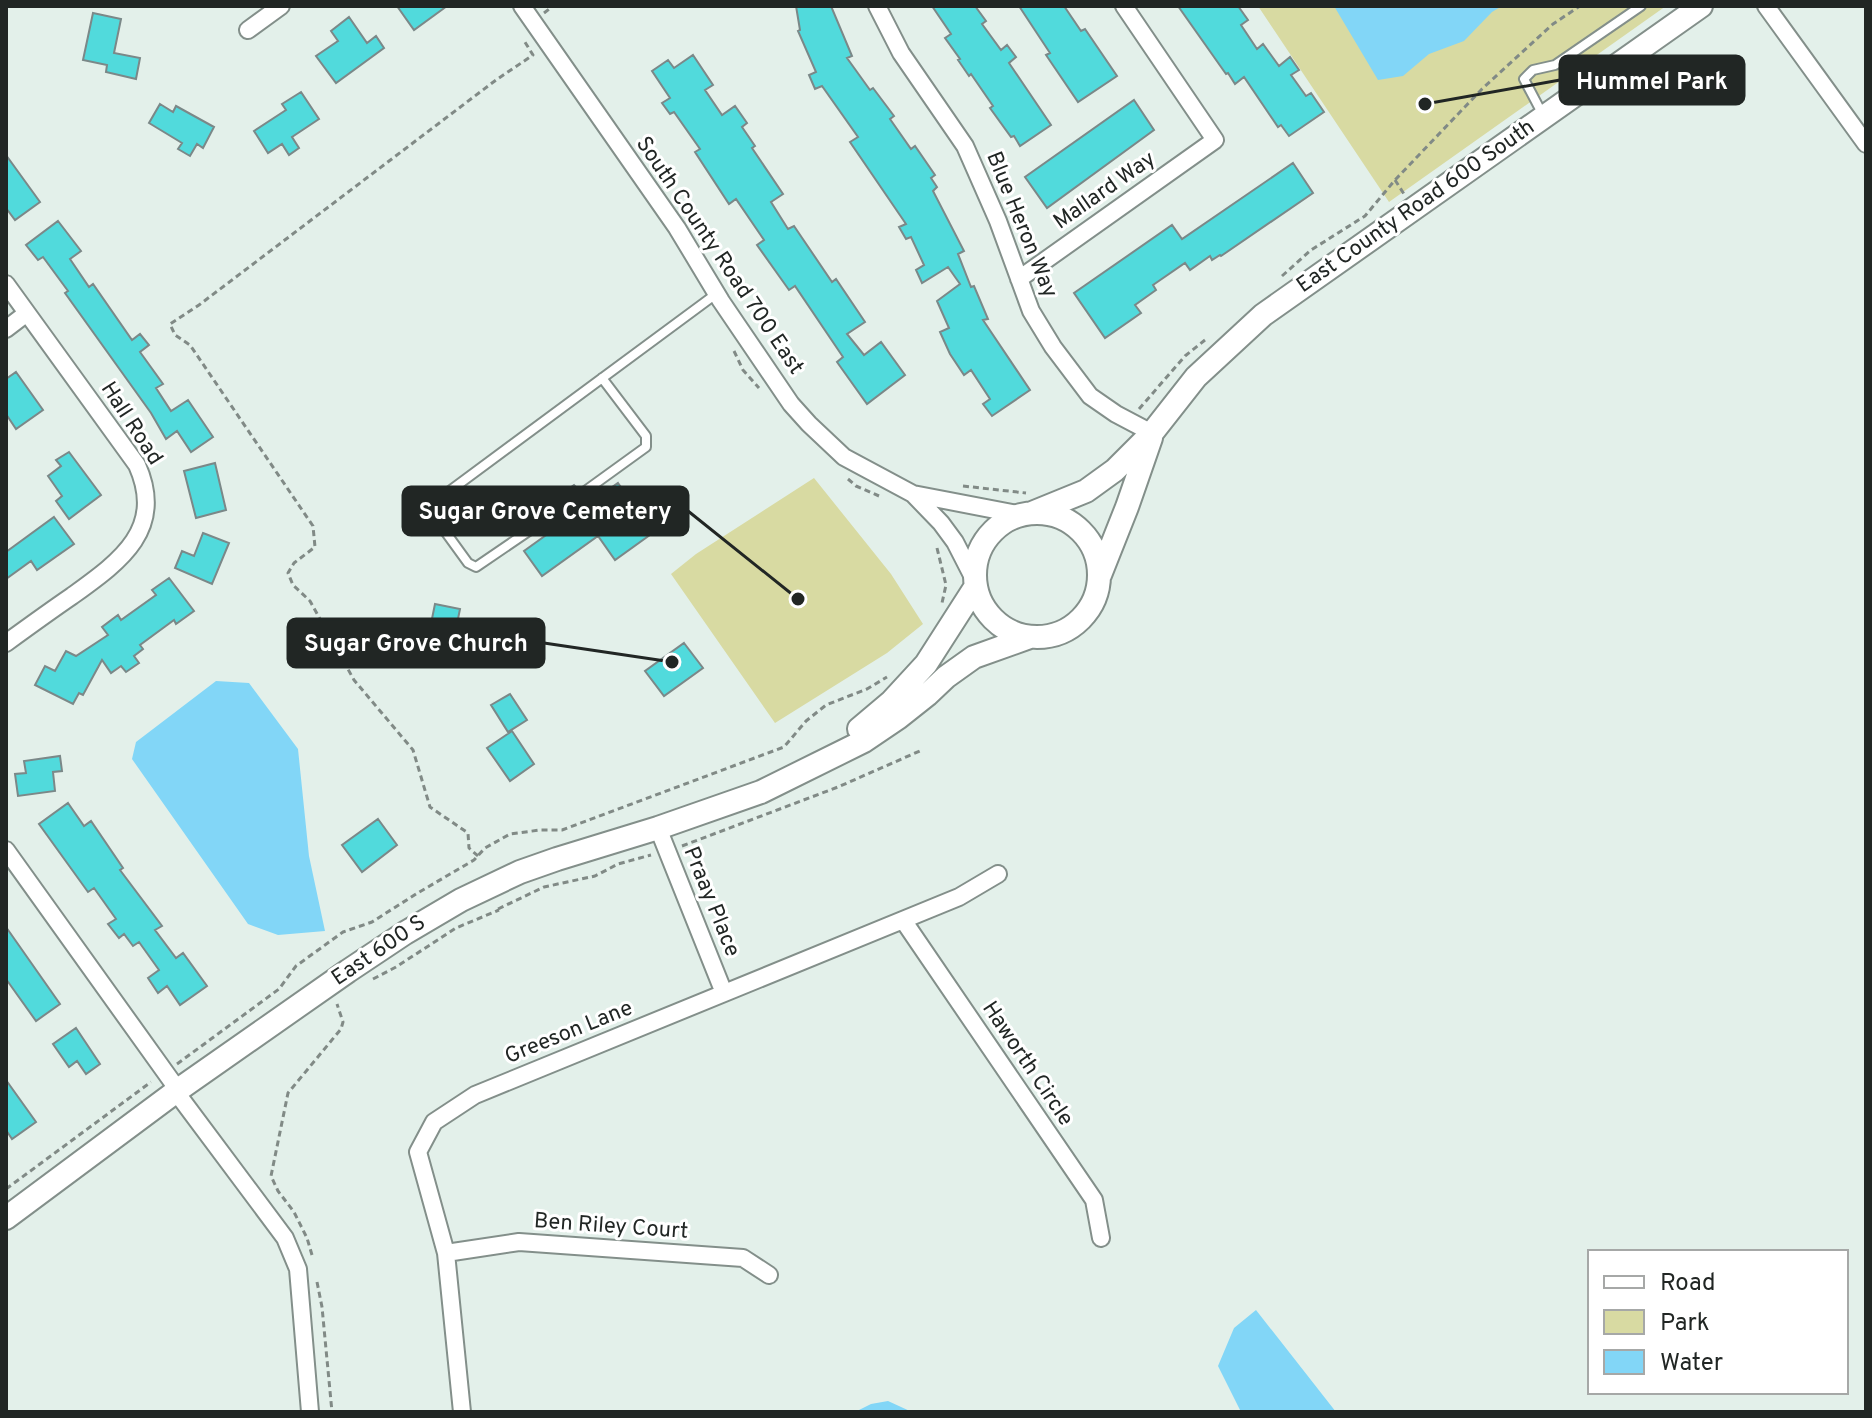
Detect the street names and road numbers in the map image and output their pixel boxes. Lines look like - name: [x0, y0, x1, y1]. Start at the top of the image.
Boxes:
- street label: East County Road 600 South: [1292, 114, 1540, 300]
- street label: South County Road 700 East: [629, 132, 809, 380]
- street label: Mallard Way: [1049, 146, 1161, 236]
- street label: Blue Heron Way: [979, 148, 1063, 302]
- street label: Hall Road: [94, 377, 168, 471]
- street label: Praay Place: [677, 843, 745, 961]
- street label: East 600 S: [327, 910, 431, 992]
- street label: Greeson Lane: [501, 995, 637, 1071]
- street label: Haworth Circle: [975, 997, 1079, 1131]
- street label: Ben Riley Court: [533, 1208, 689, 1246]

